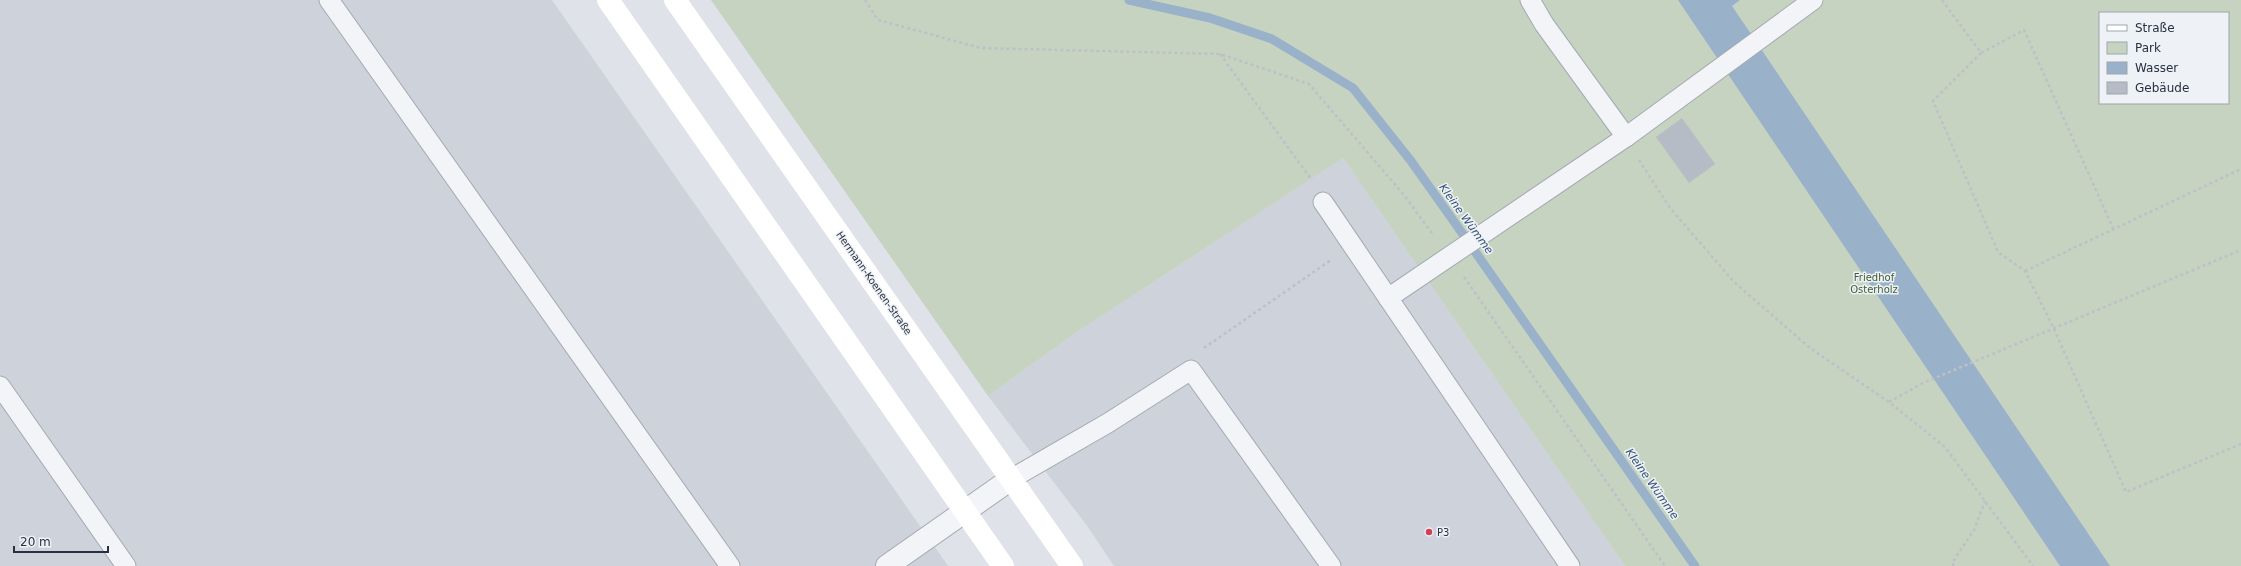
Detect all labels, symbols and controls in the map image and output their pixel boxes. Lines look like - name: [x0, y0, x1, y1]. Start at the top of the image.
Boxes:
- legend: [2099, 12, 2229, 104]
- text: Straße: [2135, 21, 2175, 35]
- text: Park: [2135, 41, 2161, 55]
- text: Wasser: [2135, 61, 2178, 75]
- text: Gebäude: [2135, 81, 2189, 95]
- water label: Kleine Wümme: [1436, 181, 1496, 257]
- street label: Hermann-Koenen-Straße: [834, 229, 914, 337]
- park label: Friedhof Osterholz: [1850, 272, 1898, 295]
- water label: Kleine Wümme: [1623, 446, 1681, 522]
- marker: P3: [1424, 527, 1434, 537]
- place label: P3: [1437, 527, 1449, 538]
- scale bar: [14, 528, 108, 554]
- text: 20 m: [20, 535, 51, 549]

